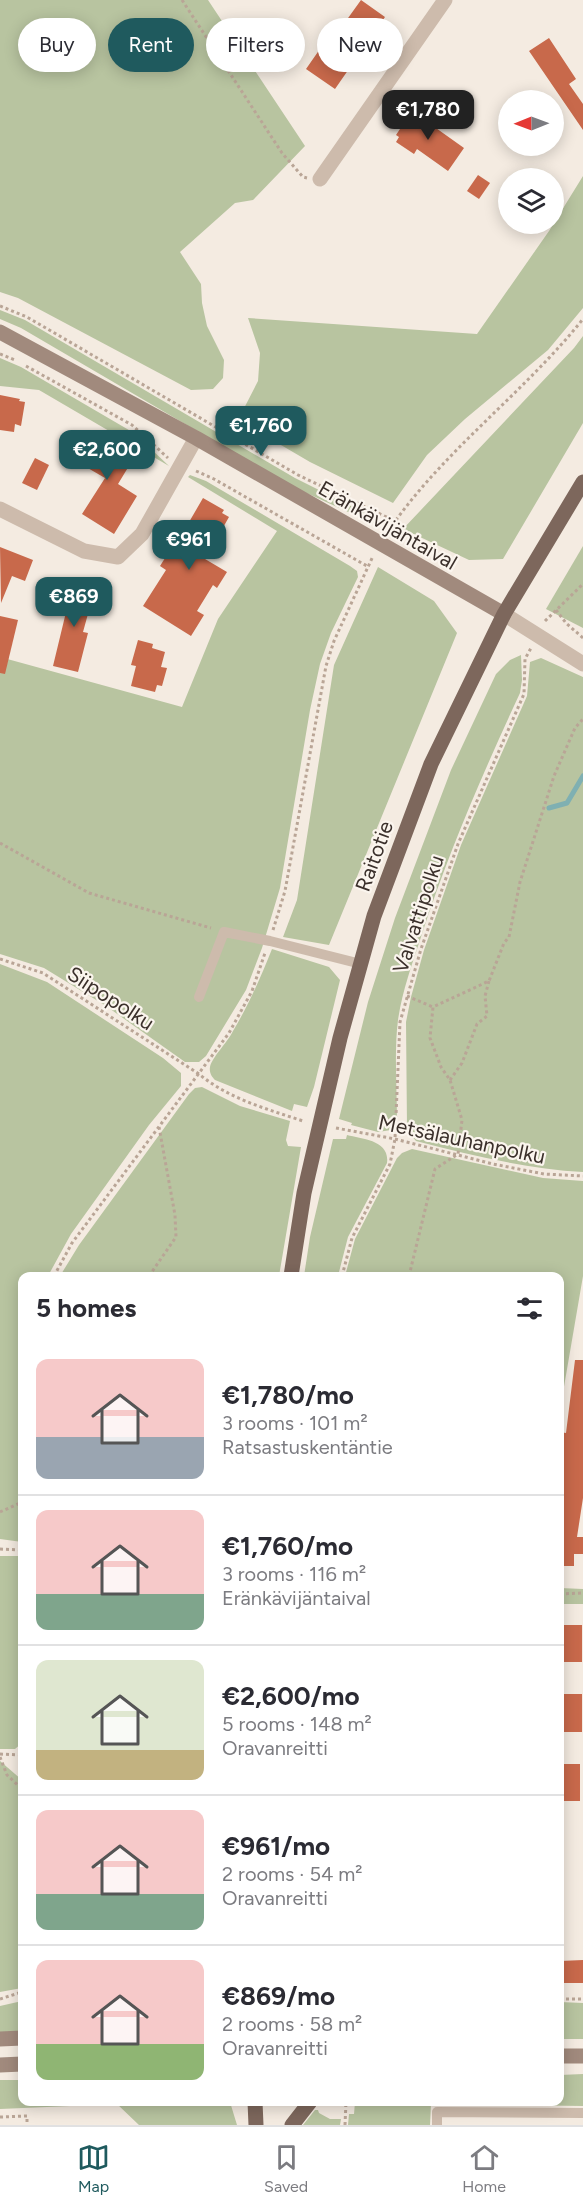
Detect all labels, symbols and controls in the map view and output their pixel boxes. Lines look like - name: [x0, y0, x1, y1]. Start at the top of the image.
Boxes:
- chip: Buy: [18, 18, 96, 72]
- chip: Rent: [108, 18, 194, 72]
- chip: Filters: [206, 18, 305, 72]
- chip: New: [317, 18, 403, 72]
- pin: €1,780: [379, 90, 477, 141]
- north arrow: [498, 90, 564, 156]
- map controls: [498, 90, 564, 234]
- text: €1,780: [396, 97, 460, 121]
- button: layers: [498, 168, 564, 234]
- pin: €1,760: [212, 406, 310, 457]
- text: €1,760: [229, 413, 293, 437]
- pin: €2,600: [58, 430, 156, 481]
- text: €2,600: [73, 437, 141, 461]
- street label: Eränkävijäntaival: [314, 475, 462, 575]
- pin: €961: [153, 520, 225, 571]
- text: €961: [166, 527, 212, 551]
- pin: €869: [38, 577, 110, 628]
- text: €869: [49, 584, 99, 608]
- street label: Raitotie: [350, 817, 398, 895]
- street label: Valvattipolku: [387, 852, 449, 976]
- street label: Siipopolku: [63, 961, 159, 1035]
- street label: Metsälauhanpolku: [376, 1109, 548, 1169]
- text: 5 homes: [36, 1292, 136, 1324]
- icon: filters: [513, 1292, 546, 1325]
- text: €1,780/mo: [222, 1379, 354, 1411]
- icon: home: [84, 1383, 156, 1455]
- text: 3 rooms · 101 m²: [222, 1411, 368, 1435]
- text: Ratsastuskentäntie: [222, 1435, 393, 1459]
- text: €1,760/mo: [222, 1530, 353, 1562]
- icon: home: [84, 1534, 156, 1606]
- text: 3 rooms · 116 m²: [222, 1562, 366, 1586]
- text: Eränkävijäntaival: [222, 1586, 371, 1610]
- text: €2,600/mo: [222, 1680, 360, 1712]
- icon: home: [84, 1684, 156, 1756]
- text: 5 rooms · 148 m²: [222, 1712, 372, 1736]
- text: Oravanreitti: [222, 1736, 328, 1760]
- text: €961/mo: [222, 1830, 330, 1862]
- icon: home: [84, 1834, 156, 1906]
- text: 2 rooms · 54 m²: [222, 1862, 362, 1886]
- text: Oravanreitti: [222, 1886, 328, 1910]
- text: €869/mo: [222, 1980, 335, 2012]
- icon: home: [84, 1984, 156, 2056]
- text: 2 rooms · 58 m²: [222, 2012, 362, 2036]
- text: Oravanreitti: [222, 2036, 328, 2060]
- tab: Map: [77, 2141, 110, 2196]
- tab: Saved: [264, 2141, 308, 2196]
- tab: Home: [462, 2141, 506, 2196]

